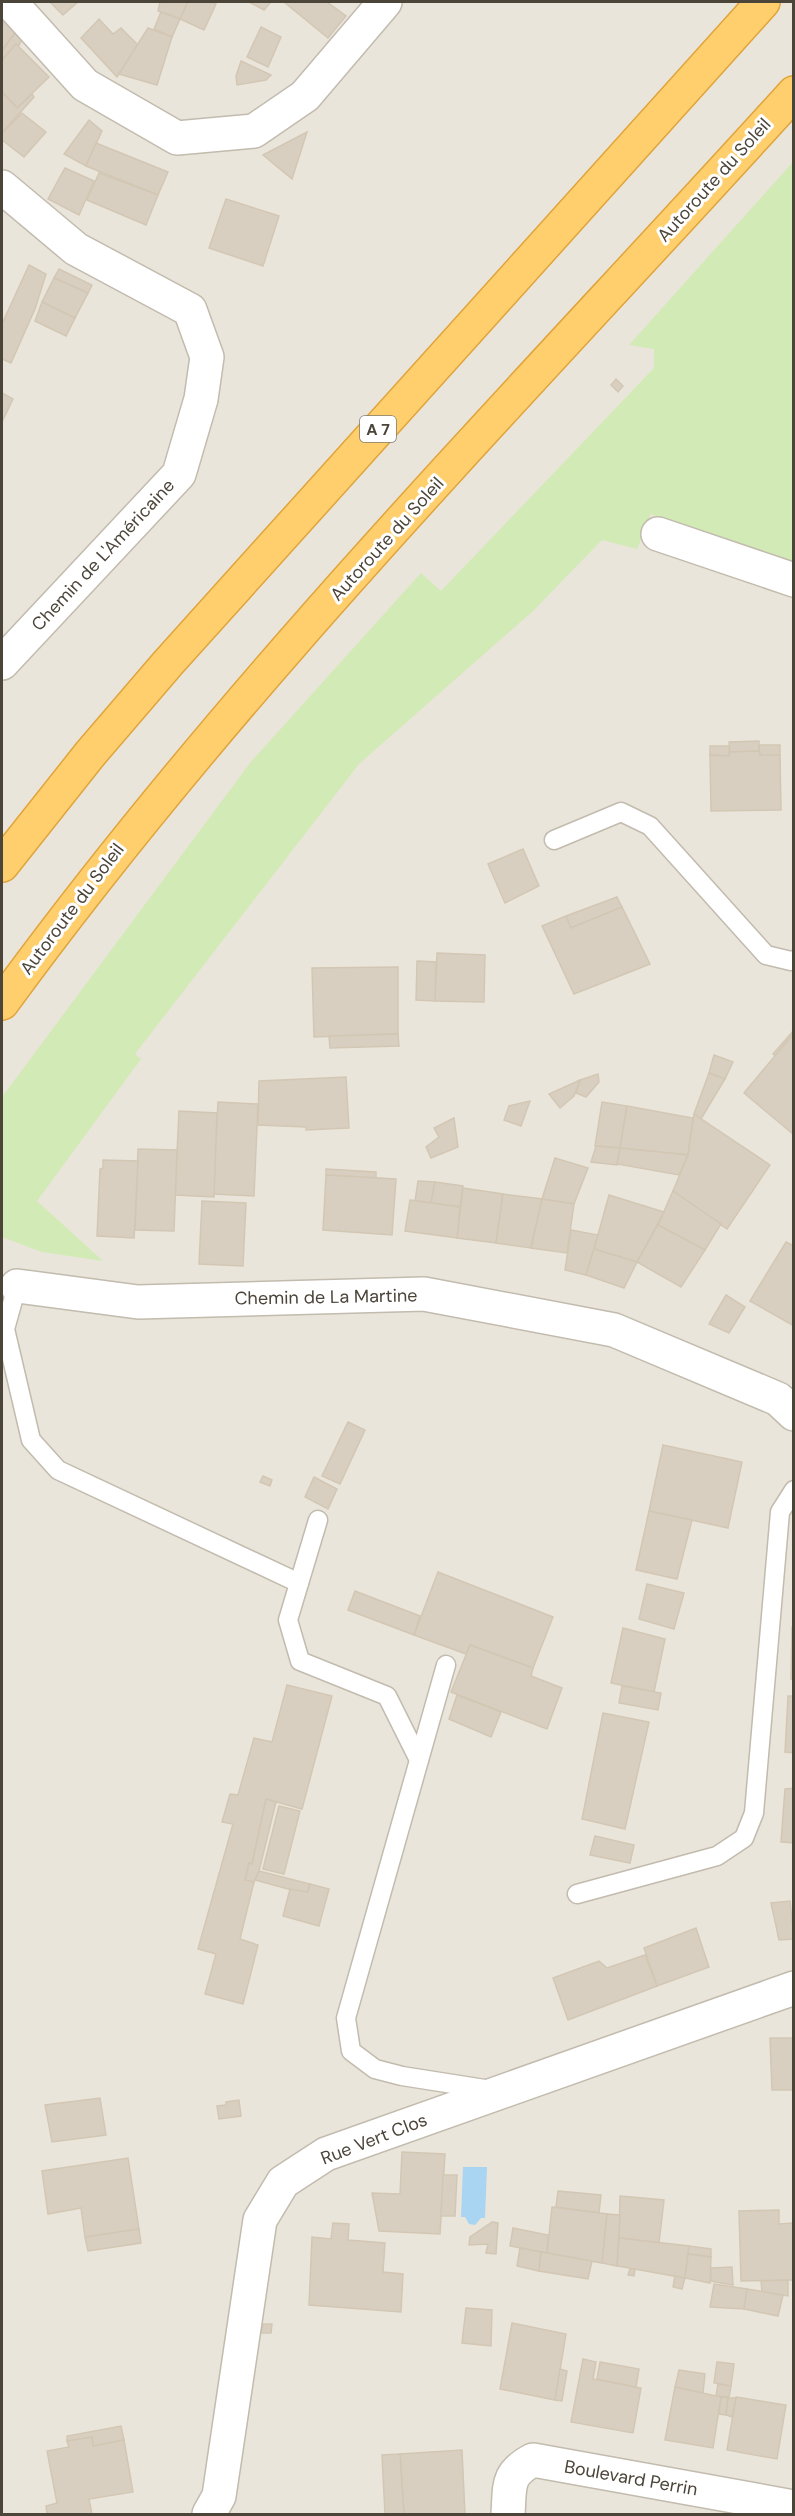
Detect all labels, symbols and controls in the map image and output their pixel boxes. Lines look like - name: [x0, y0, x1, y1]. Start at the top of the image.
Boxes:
- street label: Autoroute du Soleil: [652, 113, 776, 247]
- road number: A 7: [360, 416, 396, 442]
- street label: Autoroute du Soleil: [325, 472, 449, 606]
- street label: Chemin de L'Américaine: [26, 474, 180, 636]
- street label: Autoroute du Soleil: [15, 838, 129, 980]
- street label: Chemin de La Martine: [234, 1283, 418, 1311]
- street label: Rue Vert Clos: [317, 2108, 431, 2170]
- street label: Boulevard Perrin: [562, 2454, 700, 2502]

